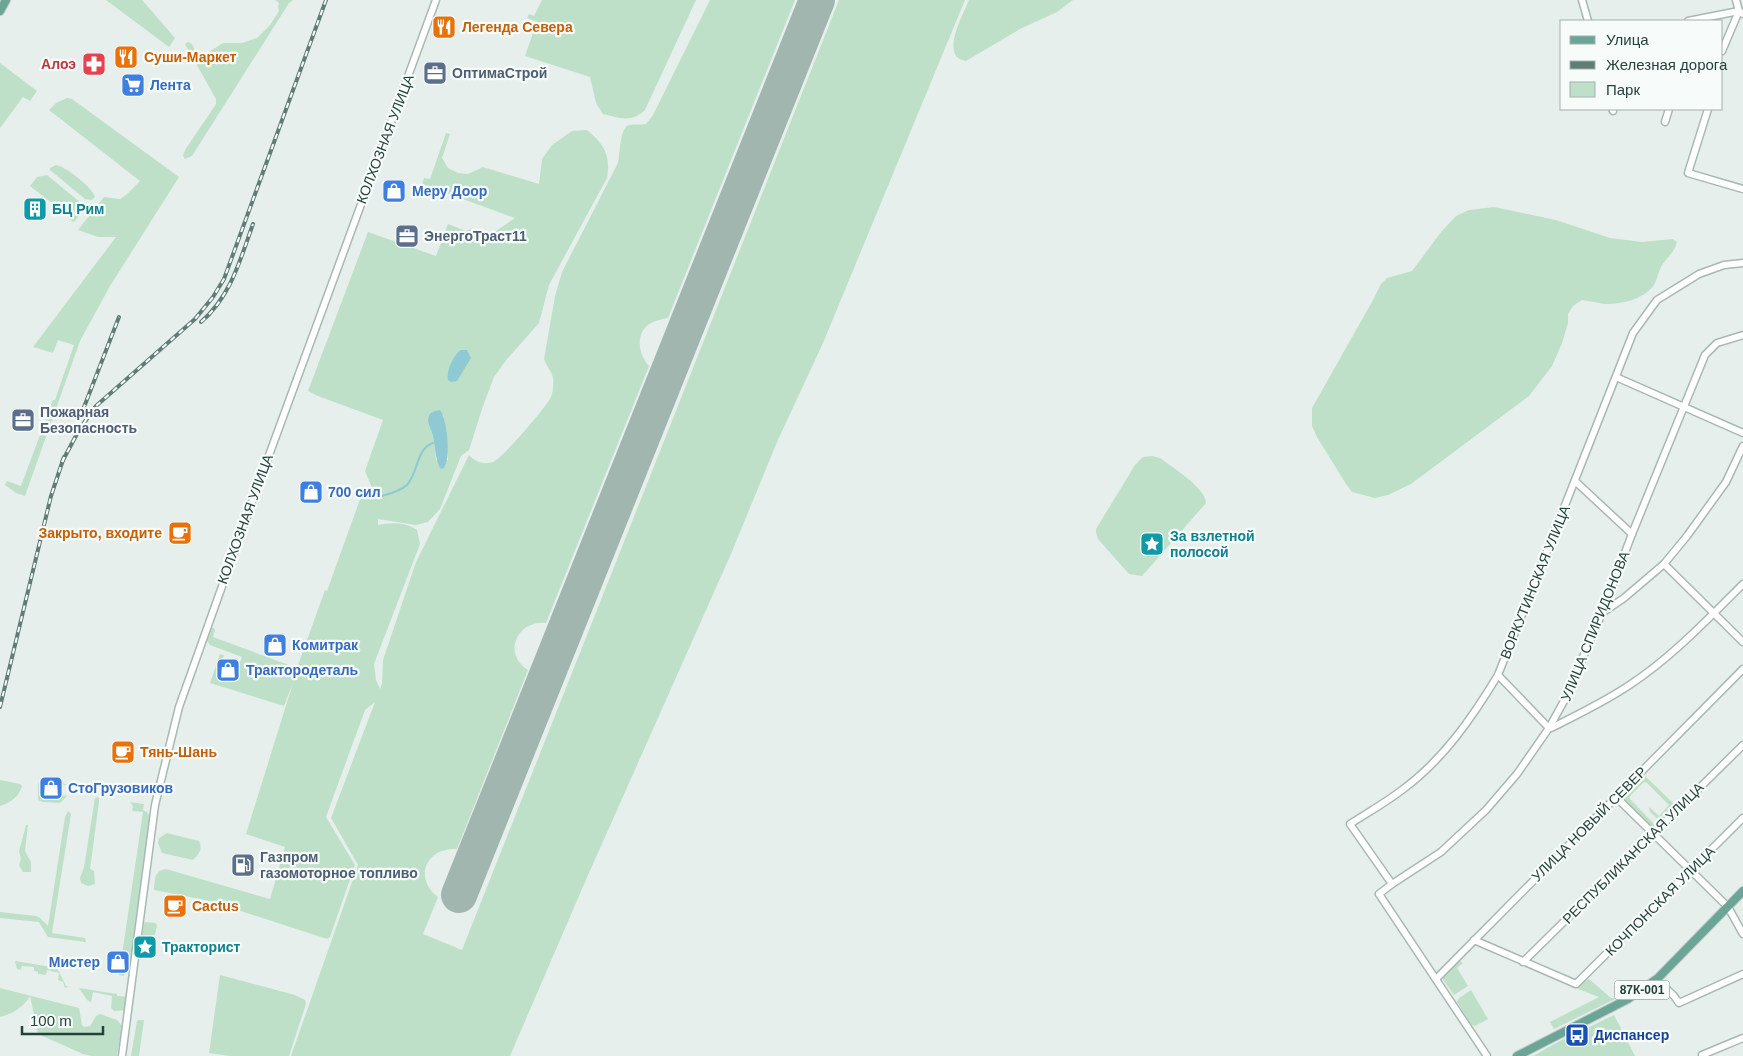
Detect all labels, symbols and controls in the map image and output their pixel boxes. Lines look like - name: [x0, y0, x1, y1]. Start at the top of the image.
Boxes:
- restaurant icon: Легенда Севера: [431, 14, 457, 40]
- place label: Легенда Севера: [462, 19, 573, 35]
- legend: [1560, 20, 1723, 110]
- text: Улица: [1606, 31, 1649, 48]
- restaurant icon: Суши-Маркет: [113, 44, 139, 70]
- place label: Суши-Маркет: [144, 49, 237, 65]
- pharmacy icon: Алоэ: [81, 51, 107, 77]
- place label: Алоэ: [41, 56, 76, 72]
- text: Железная дорога: [1606, 56, 1728, 73]
- office icon: ОптимаСтрой: [422, 60, 448, 86]
- place label: ОптимаСтрой: [452, 65, 547, 81]
- supermarket icon: Лента: [120, 72, 146, 98]
- street label: КОЛХОЗНАЯ УЛИЦА: [353, 72, 417, 206]
- place label: Лента: [150, 77, 191, 93]
- text: Парк: [1606, 81, 1640, 98]
- shop icon: Меру Доор: [381, 178, 407, 204]
- place label: Меру Доор: [412, 183, 487, 199]
- building icon: БЦ Рим: [22, 196, 48, 222]
- place label: БЦ Рим: [52, 201, 104, 217]
- office icon: ЭнергоТраст11: [394, 223, 420, 249]
- place label: ЭнергоТраст11: [424, 228, 527, 244]
- place label: Пожарная Безопасность: [40, 404, 138, 436]
- office icon: Пожарная Безопасность: [10, 407, 36, 433]
- street label: КОЛХОЗНАЯ УЛИЦА: [214, 451, 276, 586]
- shop icon: 700 сил: [298, 479, 324, 505]
- place label: 700 сил: [328, 484, 381, 500]
- street label: ВОРКУТИНСКАЯ УЛИЦА: [1497, 502, 1573, 661]
- cafe icon: Закрыто, входите: [167, 520, 193, 546]
- place label: Закрыто, входите: [38, 525, 162, 541]
- place label: За взлетной полосой: [1170, 528, 1255, 560]
- place icon: За взлетной полосой: [1139, 531, 1165, 557]
- street label: УЛИЦА СПИРИДОНОВА: [1558, 548, 1633, 703]
- shop icon: Комитрак: [262, 632, 288, 658]
- place label: Комитрак: [292, 637, 359, 653]
- shop icon: Трактородеталь: [215, 657, 241, 683]
- place label: Трактородеталь: [246, 662, 359, 678]
- cafe icon: Тянь-Шань: [110, 739, 136, 765]
- place label: Тянь-Шань: [140, 744, 217, 760]
- street label: УЛИЦА НОВЫЙ СЕВЕР: [1528, 763, 1650, 885]
- shop icon: СтоГрузовиков: [38, 775, 64, 801]
- street label: РЕСПУБЛИКАНСКАЯ УЛИЦА: [1559, 779, 1707, 927]
- place label: СтоГрузовиков: [68, 780, 173, 796]
- street label: КОЧПОНСКАЯ УЛИЦА: [1602, 843, 1718, 959]
- place label: Газпром газомоторное топливо: [260, 849, 418, 881]
- fuel station icon: Газпром газомоторное топливо: [230, 852, 256, 878]
- cafe icon: Cactus: [162, 893, 188, 919]
- place label: Cactus: [192, 898, 239, 914]
- place icon: Тракторист: [132, 934, 158, 960]
- place label: Тракторист: [162, 939, 241, 955]
- shop icon: Мистер: [105, 949, 131, 975]
- place label: Мистер: [49, 954, 100, 970]
- road number: 87К-001: [1614, 980, 1670, 1000]
- scale bar: [22, 1004, 104, 1036]
- text: 100 m: [30, 1012, 72, 1029]
- bus stop icon: Диспансер: [1564, 1022, 1590, 1048]
- place label: Диспансер: [1594, 1027, 1669, 1043]

